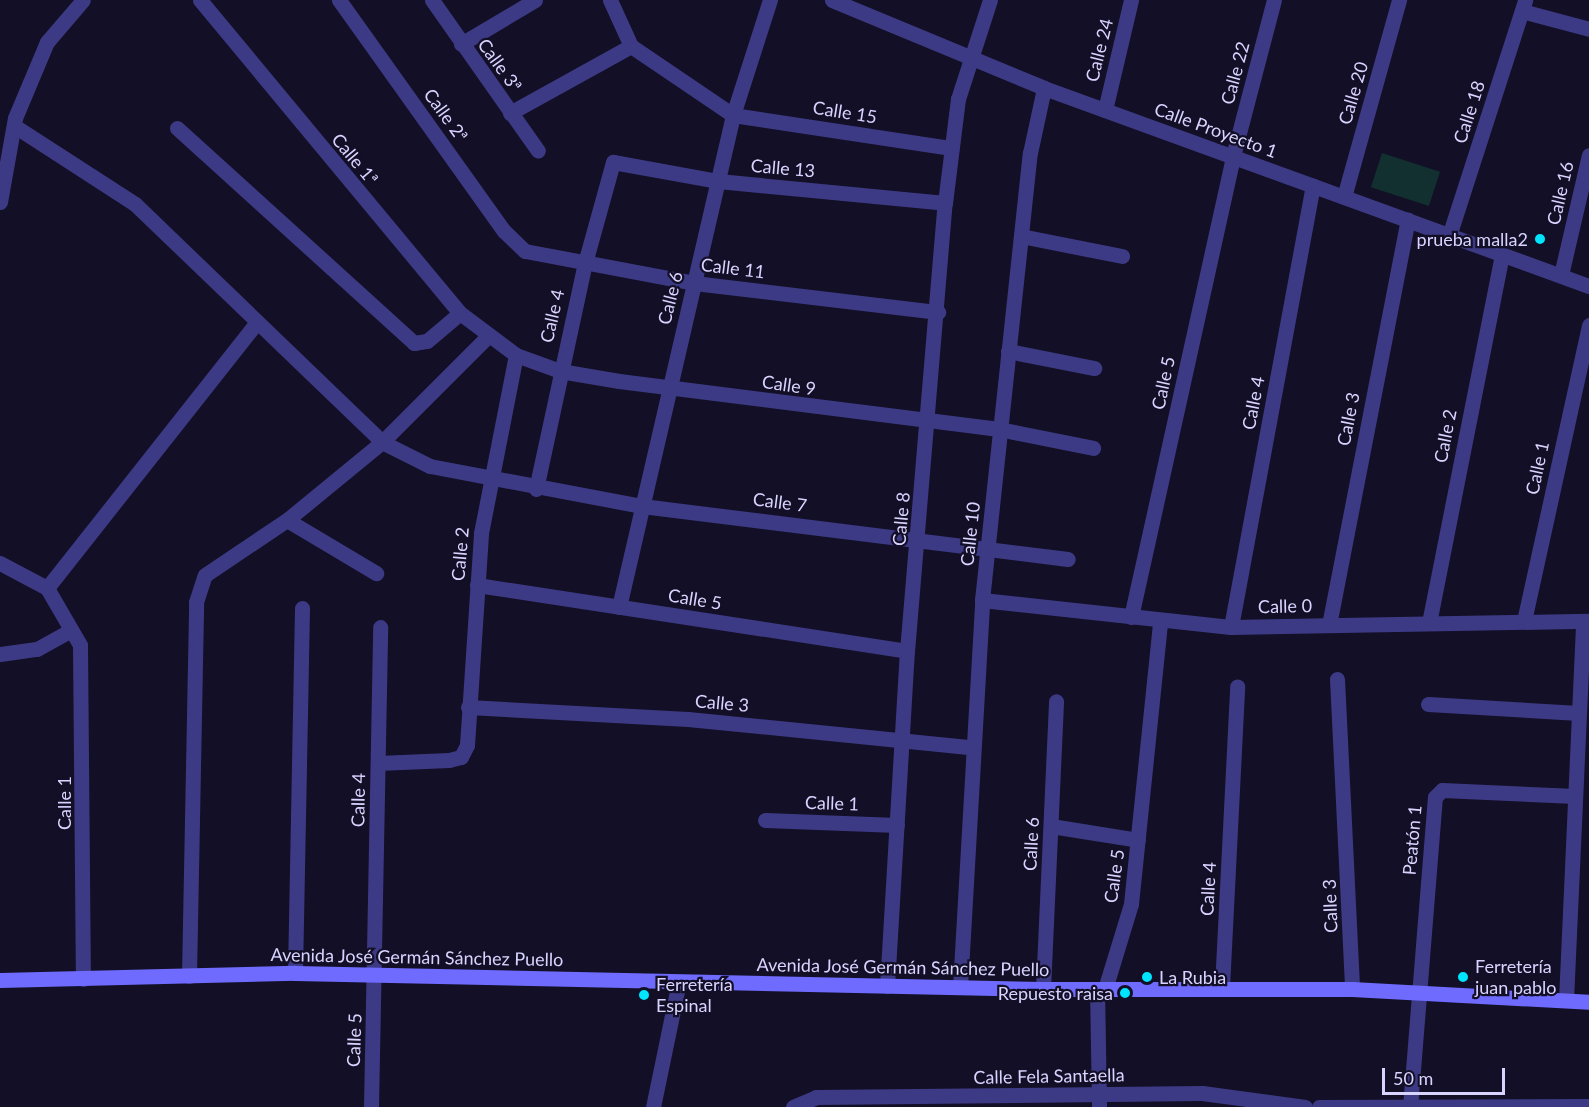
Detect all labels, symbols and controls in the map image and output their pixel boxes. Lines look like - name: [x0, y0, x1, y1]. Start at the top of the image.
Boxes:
- street label: Calle 24: [1081, 16, 1117, 84]
- street label: Calle 3ª: [473, 34, 527, 96]
- street label: Calle 22: [1216, 39, 1254, 107]
- street label: Calle 20: [1334, 59, 1372, 127]
- street label: Calle 18: [1449, 78, 1489, 146]
- street label: Calle 2ª: [419, 84, 473, 146]
- street label: Calle 15: [811, 96, 879, 128]
- street label: Calle Proyecto 1: [1152, 98, 1280, 162]
- street label: Calle 1ª: [327, 129, 383, 189]
- street label: Calle 13: [750, 154, 816, 182]
- street label: Calle 16: [1542, 159, 1578, 227]
- place label: prueba malla2: [1417, 228, 1528, 250]
- marker: prueba malla2: [1533, 232, 1547, 246]
- street label: Calle 11: [700, 253, 766, 283]
- street label: Calle 6: [653, 269, 687, 327]
- street label: Calle 4: [535, 287, 569, 345]
- street label: Calle 5: [1147, 354, 1179, 412]
- street label: Calle 9: [761, 371, 817, 399]
- street label: Calle 4: [1237, 374, 1269, 432]
- street label: Calle 3: [1332, 390, 1364, 448]
- street label: Calle 2: [1429, 407, 1461, 465]
- street label: Calle 1: [1521, 439, 1553, 497]
- street label: Calle 7: [752, 488, 808, 516]
- street label: Calle 8: [888, 491, 914, 547]
- street label: Calle 10: [956, 501, 984, 567]
- street label: Calle 2: [447, 526, 473, 582]
- street label: Calle 5: [667, 584, 723, 614]
- street label: Calle 0: [1258, 595, 1312, 617]
- street label: Calle 3: [694, 690, 750, 716]
- street label: Calle 4: [347, 773, 369, 827]
- street label: Calle 1: [53, 776, 75, 830]
- street label: Calle 1: [805, 791, 859, 815]
- street label: Peatón 1: [1398, 804, 1426, 876]
- street label: Calle 6: [1019, 816, 1043, 872]
- street label: Calle 5: [1100, 848, 1128, 904]
- street label: Calle 4: [1196, 861, 1220, 917]
- street label: Calle 3: [1318, 879, 1342, 933]
- street label: Avenida José Germán Sánchez Puello: [270, 944, 564, 970]
- street label: Avenida José Germán Sánchez Puello: [756, 954, 1050, 980]
- place label: Ferretería juan pablo: [1475, 956, 1557, 998]
- place label: La Rubia: [1159, 966, 1226, 988]
- marker: La Rubia: [1140, 970, 1154, 984]
- marker: Ferretería juan pablo: [1456, 970, 1470, 984]
- place label: Ferretería Espinal: [656, 974, 733, 1016]
- place label: Repuesto raisa: [998, 982, 1113, 1004]
- marker: Repuesto raisa: [1118, 986, 1132, 1000]
- marker: Ferretería Espinal: [637, 988, 651, 1002]
- street label: Calle 5: [342, 1013, 366, 1067]
- scale bar: [1385, 1056, 1508, 1094]
- street label: Calle Fela Santaella: [973, 1064, 1125, 1088]
- text: 50 m: [1393, 1067, 1433, 1089]

